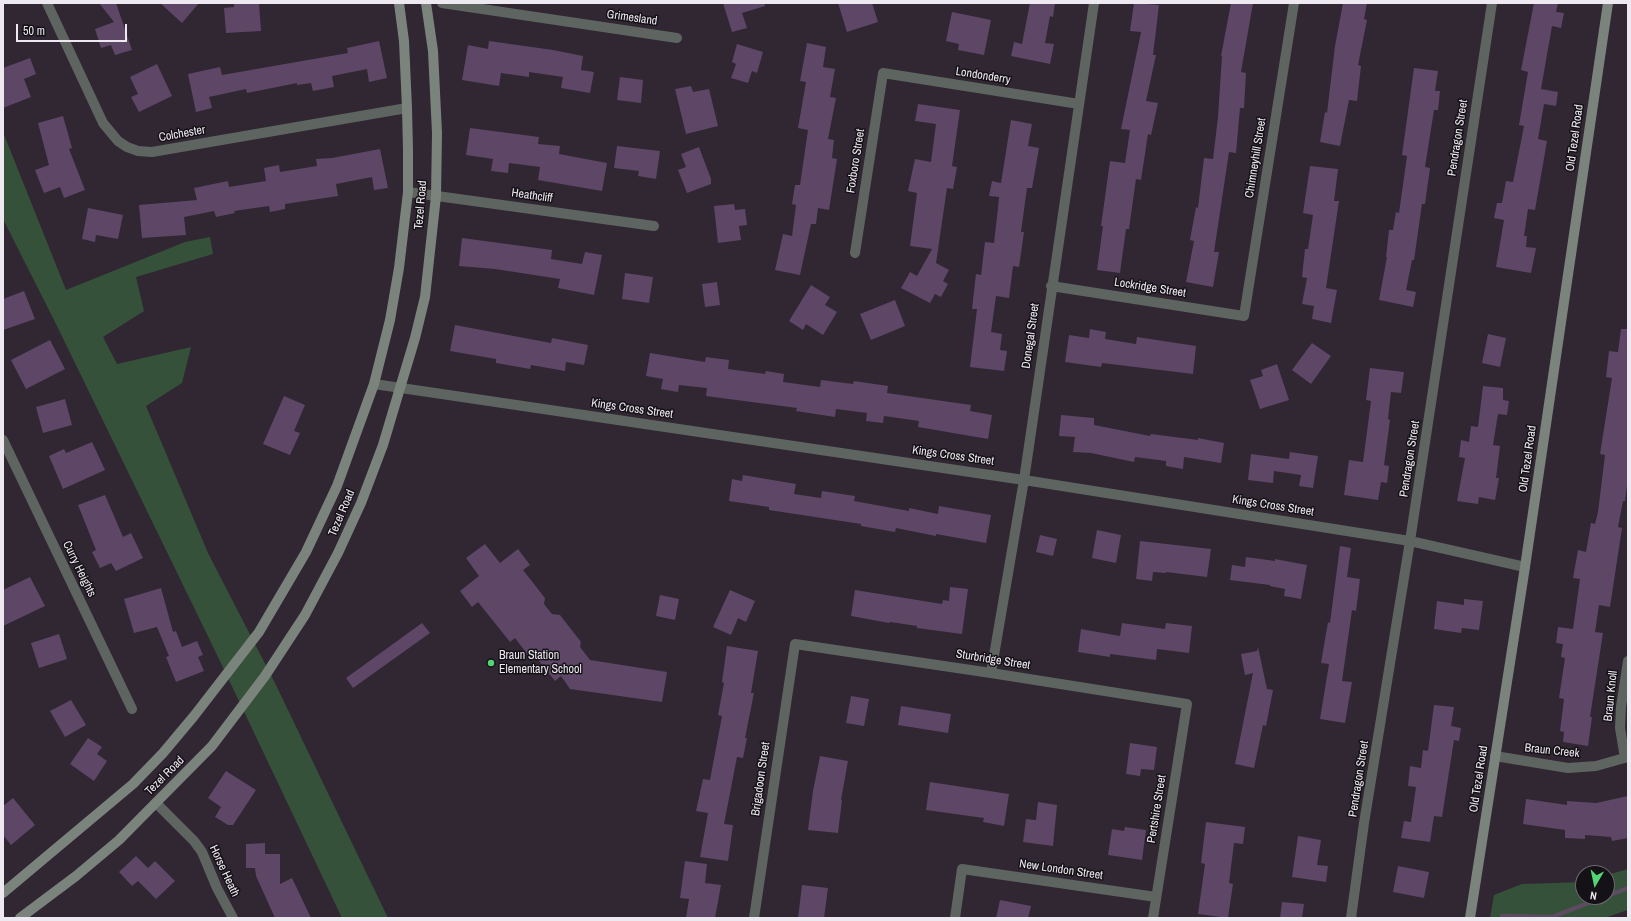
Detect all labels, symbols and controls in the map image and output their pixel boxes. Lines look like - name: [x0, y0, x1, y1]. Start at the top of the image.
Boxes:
- street label: Grimesland: [606, 7, 658, 29]
- scale bar: [18, 16, 129, 42]
- text: 50 m: [23, 23, 45, 39]
- street label: Londonderry: [955, 65, 1011, 87]
- street label: Pendragon Street: [1445, 99, 1471, 177]
- street label: Old Tezel Road: [1563, 104, 1587, 172]
- street label: Chimneyhill Street: [1243, 117, 1269, 199]
- street label: Colchester: [158, 123, 206, 145]
- street label: Foxboro Street: [844, 128, 868, 194]
- street label: Tezel Road: [412, 180, 430, 230]
- street label: Heathcliff: [510, 186, 554, 206]
- street label: Lockridge Street: [1113, 275, 1187, 301]
- street label: Donegal Street: [1019, 302, 1043, 370]
- street label: Kings Cross Street: [590, 396, 674, 422]
- street label: Pendragon Street: [1397, 420, 1423, 498]
- street label: Old Tezel Road: [1516, 425, 1540, 493]
- street label: Kings Cross Street: [911, 443, 995, 469]
- street label: Tezel Road: [326, 488, 358, 538]
- street label: Kings Cross Street: [1231, 492, 1315, 520]
- street label: Curry Heights: [59, 539, 99, 599]
- street label: Sturbridge Street: [955, 647, 1031, 673]
- place label: Braun Station Elementary School: [499, 649, 582, 677]
- marker: Braun Station Elementary School: [486, 658, 496, 668]
- street label: Braun Knoll: [1601, 670, 1621, 722]
- street label: Pendragon Street: [1346, 740, 1372, 818]
- street label: Brigadoon Street: [749, 741, 773, 817]
- street label: Braun Creek: [1524, 741, 1580, 761]
- street label: Old Tezel Road: [1467, 745, 1491, 813]
- street label: Tezel Road: [143, 754, 187, 798]
- street label: Pertshire Street: [1144, 774, 1170, 844]
- street label: Horse Heath: [206, 843, 242, 899]
- street label: New London Street: [1018, 857, 1104, 883]
- north arrow: [1575, 865, 1615, 905]
- text: N: [1589, 888, 1598, 903]

